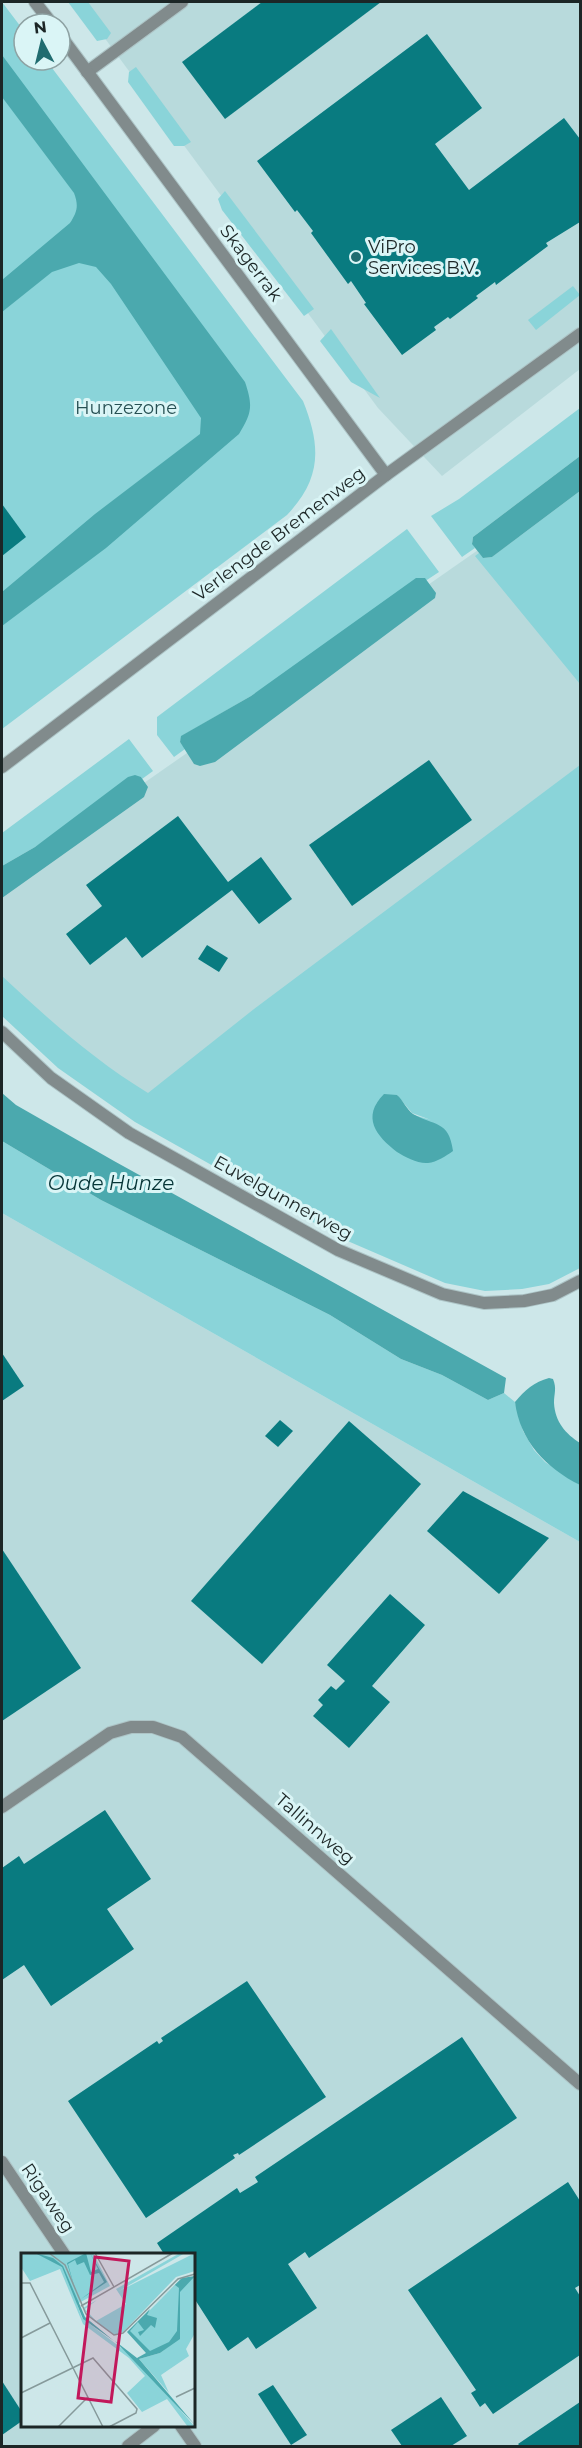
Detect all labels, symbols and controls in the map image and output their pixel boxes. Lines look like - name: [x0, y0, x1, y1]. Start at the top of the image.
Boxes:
- north arrow: [12, 12, 72, 72]
- text: N: [33, 17, 48, 38]
- street label: Skagerrak: [215, 220, 287, 306]
- place label: ViPro Services B.V.: [368, 236, 479, 279]
- marker: ViPro Services B.V.: [349, 250, 363, 264]
- park label: Hunzezone: [75, 397, 177, 419]
- street label: Verlengde Bremenweg: [189, 462, 369, 606]
- street label: Euvelgunnerweg: [210, 1151, 356, 1245]
- water label: Oude Hunze: [48, 1171, 174, 1195]
- street label: Tallinnweg: [271, 1789, 359, 1869]
- street label: Rigaweg: [17, 2159, 79, 2237]
- inset map: [21, 2253, 195, 2427]

